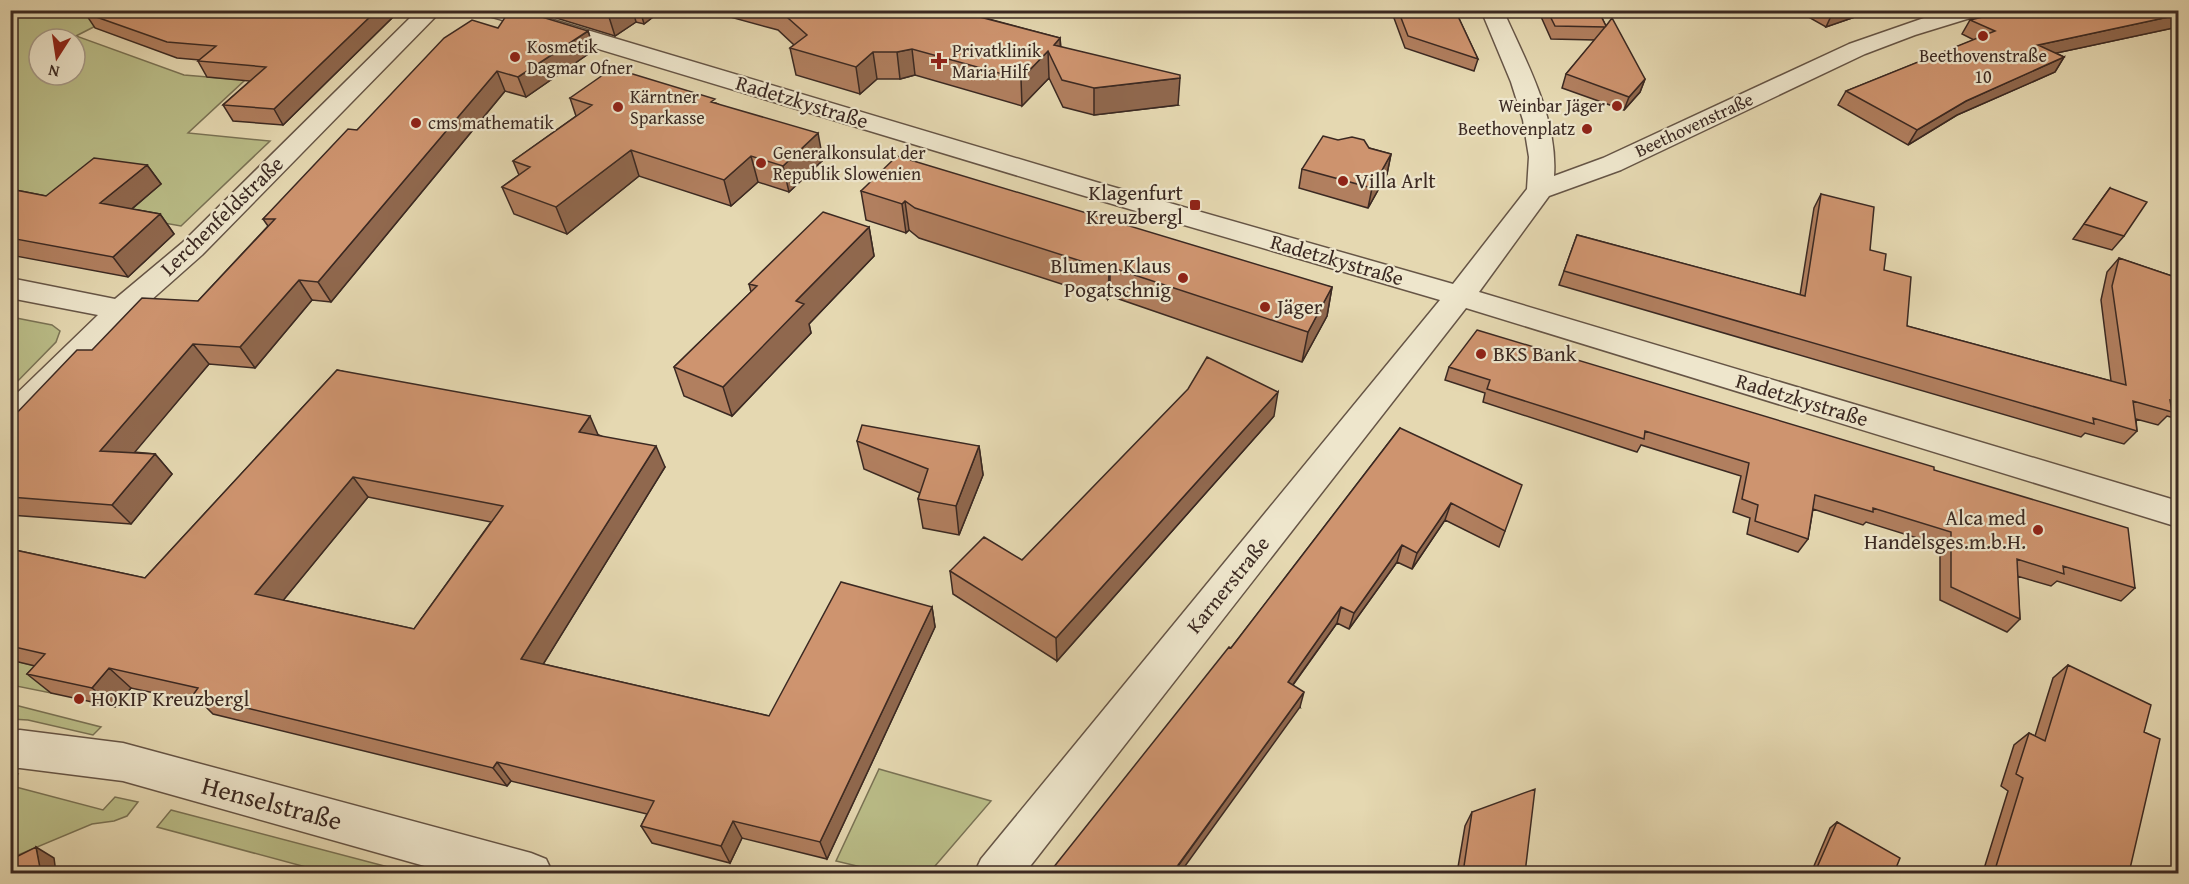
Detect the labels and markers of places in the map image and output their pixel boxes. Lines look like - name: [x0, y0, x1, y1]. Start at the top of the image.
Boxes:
- marker: Beethovenstraße 10: [1976, 29, 1990, 43]
- place label: Kosmetik Dagmar Ofner: [527, 33, 633, 81]
- place label: Privatklinik Maria Hilf: [952, 37, 1042, 85]
- place label: Beethovenstraße 10: [1919, 42, 2047, 90]
- marker: Kosmetik Dagmar Ofner: [508, 50, 522, 64]
- marker: Privatklinik Maria Hilf: [930, 52, 948, 70]
- place label: Kärntner Sparkasse: [630, 83, 705, 131]
- place label: Weinbar Jäger: [1499, 92, 1606, 119]
- marker: Weinbar Jäger: [1610, 99, 1624, 113]
- marker: Kärntner Sparkasse: [611, 100, 625, 114]
- place label: cms mathematik: [428, 109, 555, 136]
- place label: Beethovenplatz: [1458, 115, 1575, 142]
- marker: cms mathematik: [409, 116, 423, 130]
- marker: Beethovenplatz: [1580, 122, 1594, 136]
- place label: Generalkonsulat der Republik Slowenien: [773, 139, 926, 187]
- marker: Generalkonsulat der Republik Slowenien: [754, 156, 768, 170]
- place label: Villa Arlt: [1355, 165, 1436, 196]
- marker: Villa Arlt: [1336, 174, 1350, 188]
- place label: Klagenfurt Kreuzbergl: [1086, 177, 1184, 232]
- marker: Klagenfurt Kreuzbergl: [1188, 198, 1202, 212]
- place label: Blumen Klaus Pogatschnig: [1050, 250, 1172, 305]
- marker: Blumen Klaus Pogatschnig: [1176, 271, 1190, 285]
- place label: Jäger: [1274, 291, 1323, 322]
- marker: Jäger: [1258, 300, 1272, 314]
- place label: BKS Bank: [1493, 338, 1577, 369]
- marker: BKS Bank: [1474, 347, 1488, 361]
- place label: Alca med Handelsges.m.b.H.: [1864, 502, 2027, 557]
- marker: Alca med Handelsges.m.b.H.: [2031, 523, 2045, 537]
- place label: HOKIP Kreuzbergl: [91, 683, 249, 714]
- marker: HOKIP Kreuzbergl: [72, 692, 86, 706]

